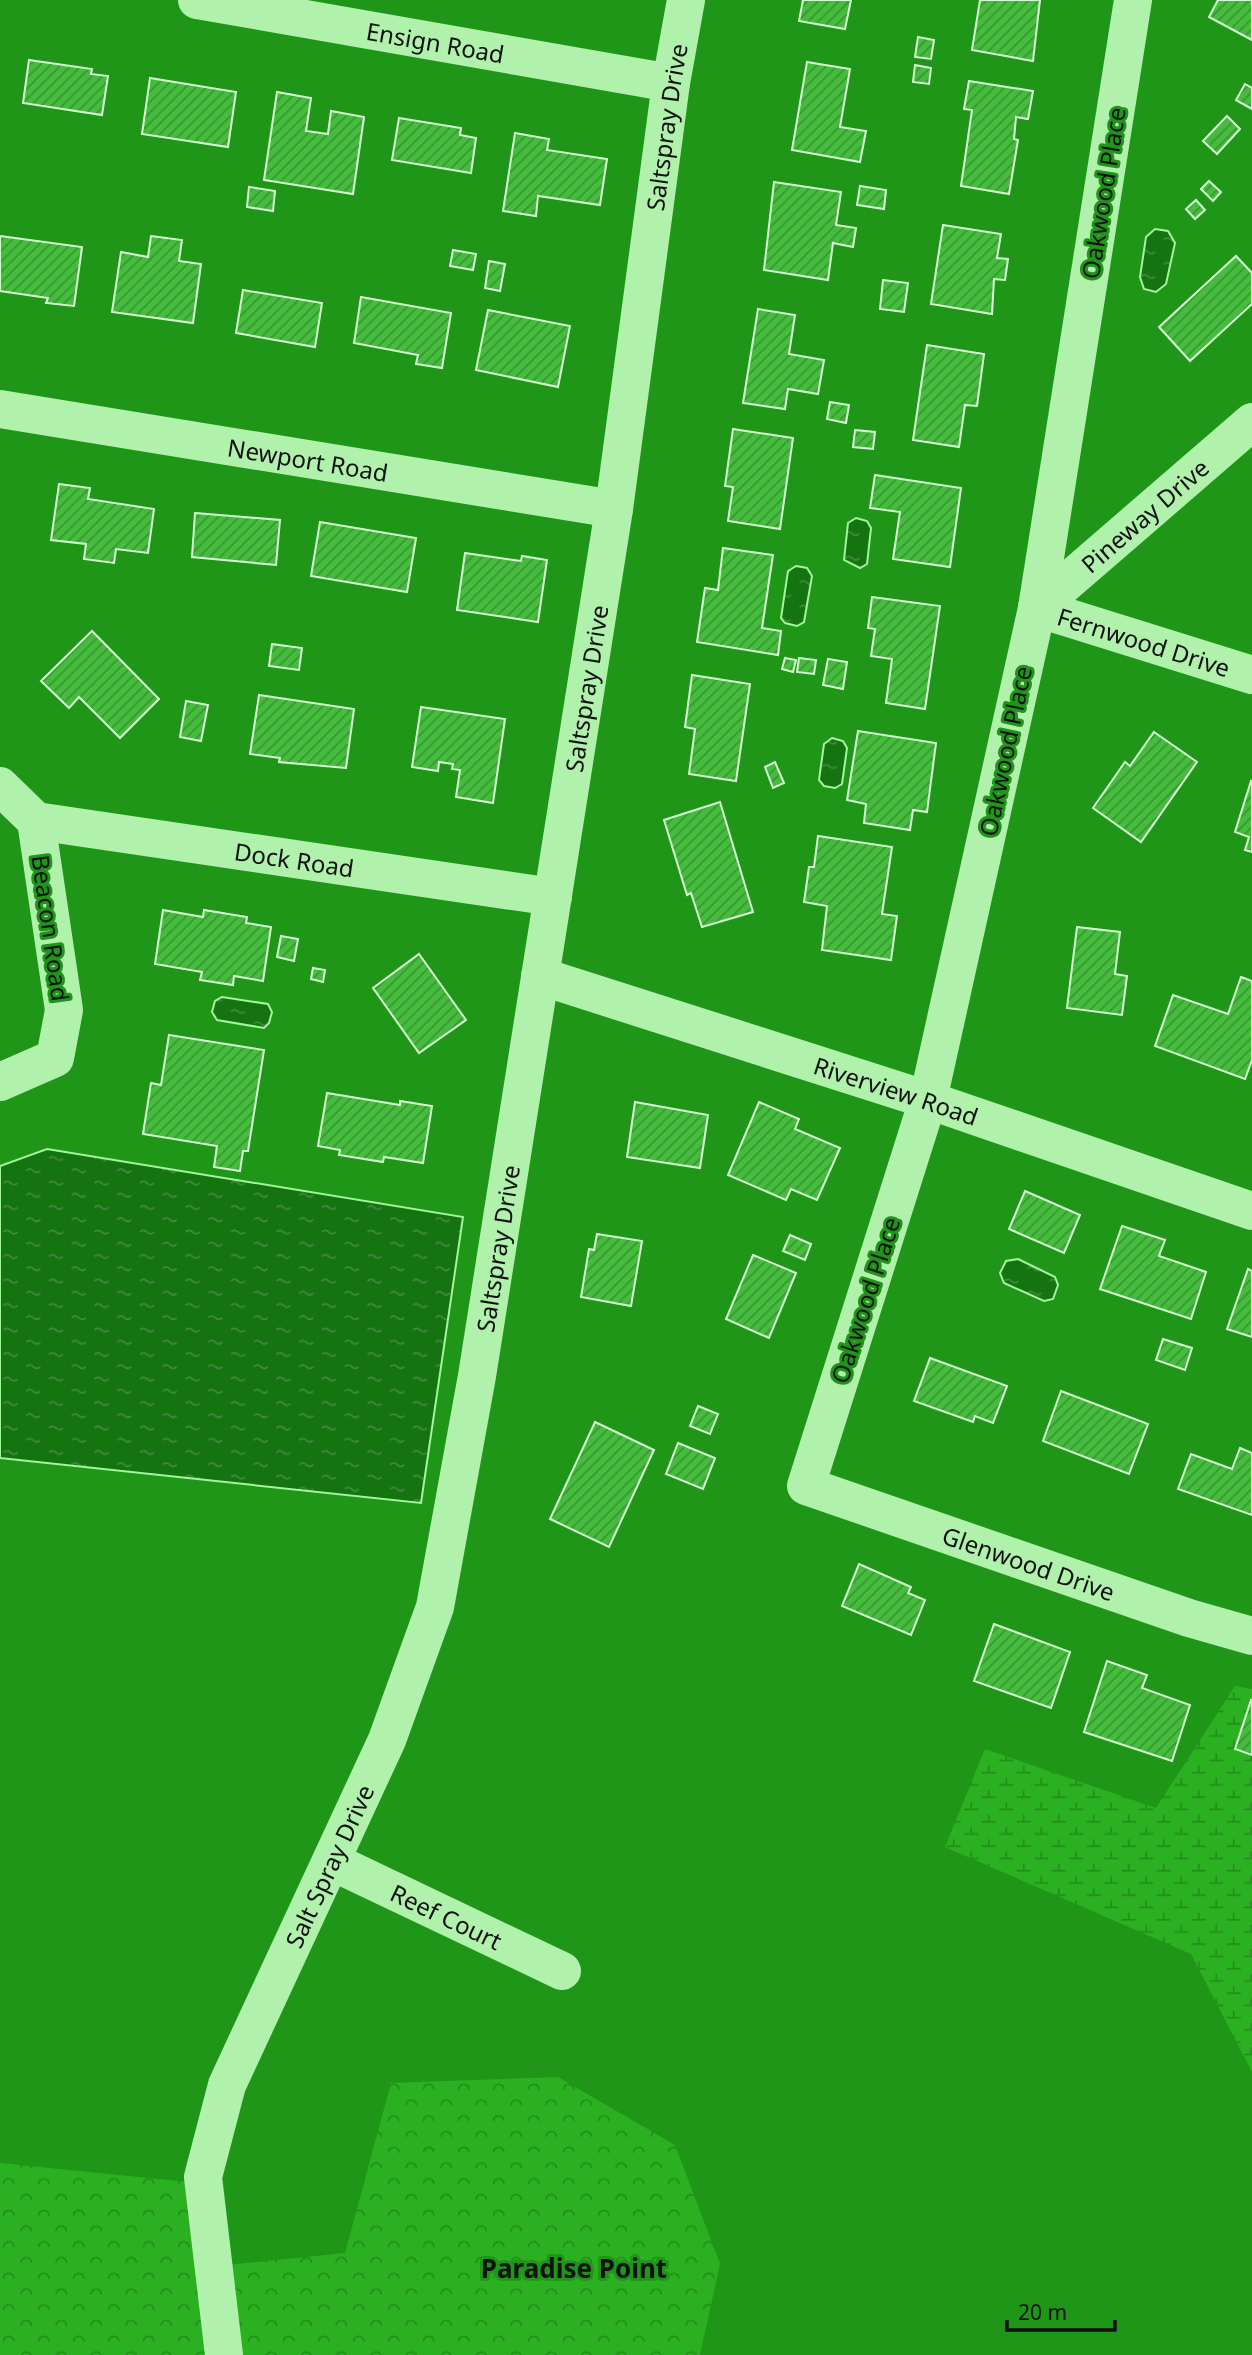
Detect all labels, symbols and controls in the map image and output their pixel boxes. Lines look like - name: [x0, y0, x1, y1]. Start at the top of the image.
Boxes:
- street label: Ensign Road: [364, 13, 507, 70]
- street label: Saltspray Drive: [638, 41, 694, 213]
- street label: Oakwood Place: [1073, 105, 1133, 281]
- street label: Newport Road: [225, 430, 391, 488]
- street label: Pineway Drive: [1074, 451, 1215, 580]
- street label: Fernwood Drive: [1054, 599, 1234, 684]
- street label: Saltspray Drive: [556, 602, 615, 774]
- street label: Oakwood Place: [971, 663, 1039, 839]
- street label: Dock Road: [232, 834, 356, 884]
- street label: Beacon Road: [24, 853, 78, 1003]
- street label: Riverview Road: [810, 1048, 983, 1133]
- street label: Saltspray Drive: [468, 1163, 527, 1334]
- street label: Oakwood Place: [823, 1213, 907, 1387]
- street label: Glenwood Drive: [938, 1518, 1120, 1608]
- street label: Salt Spray Drive: [277, 1779, 381, 1953]
- street label: Reef Court: [385, 1875, 508, 1957]
- district label: Paradise Point: [481, 2250, 667, 2286]
- scale bar: [1007, 2288, 1116, 2332]
- text: 20 m: [1018, 2298, 1067, 2326]

